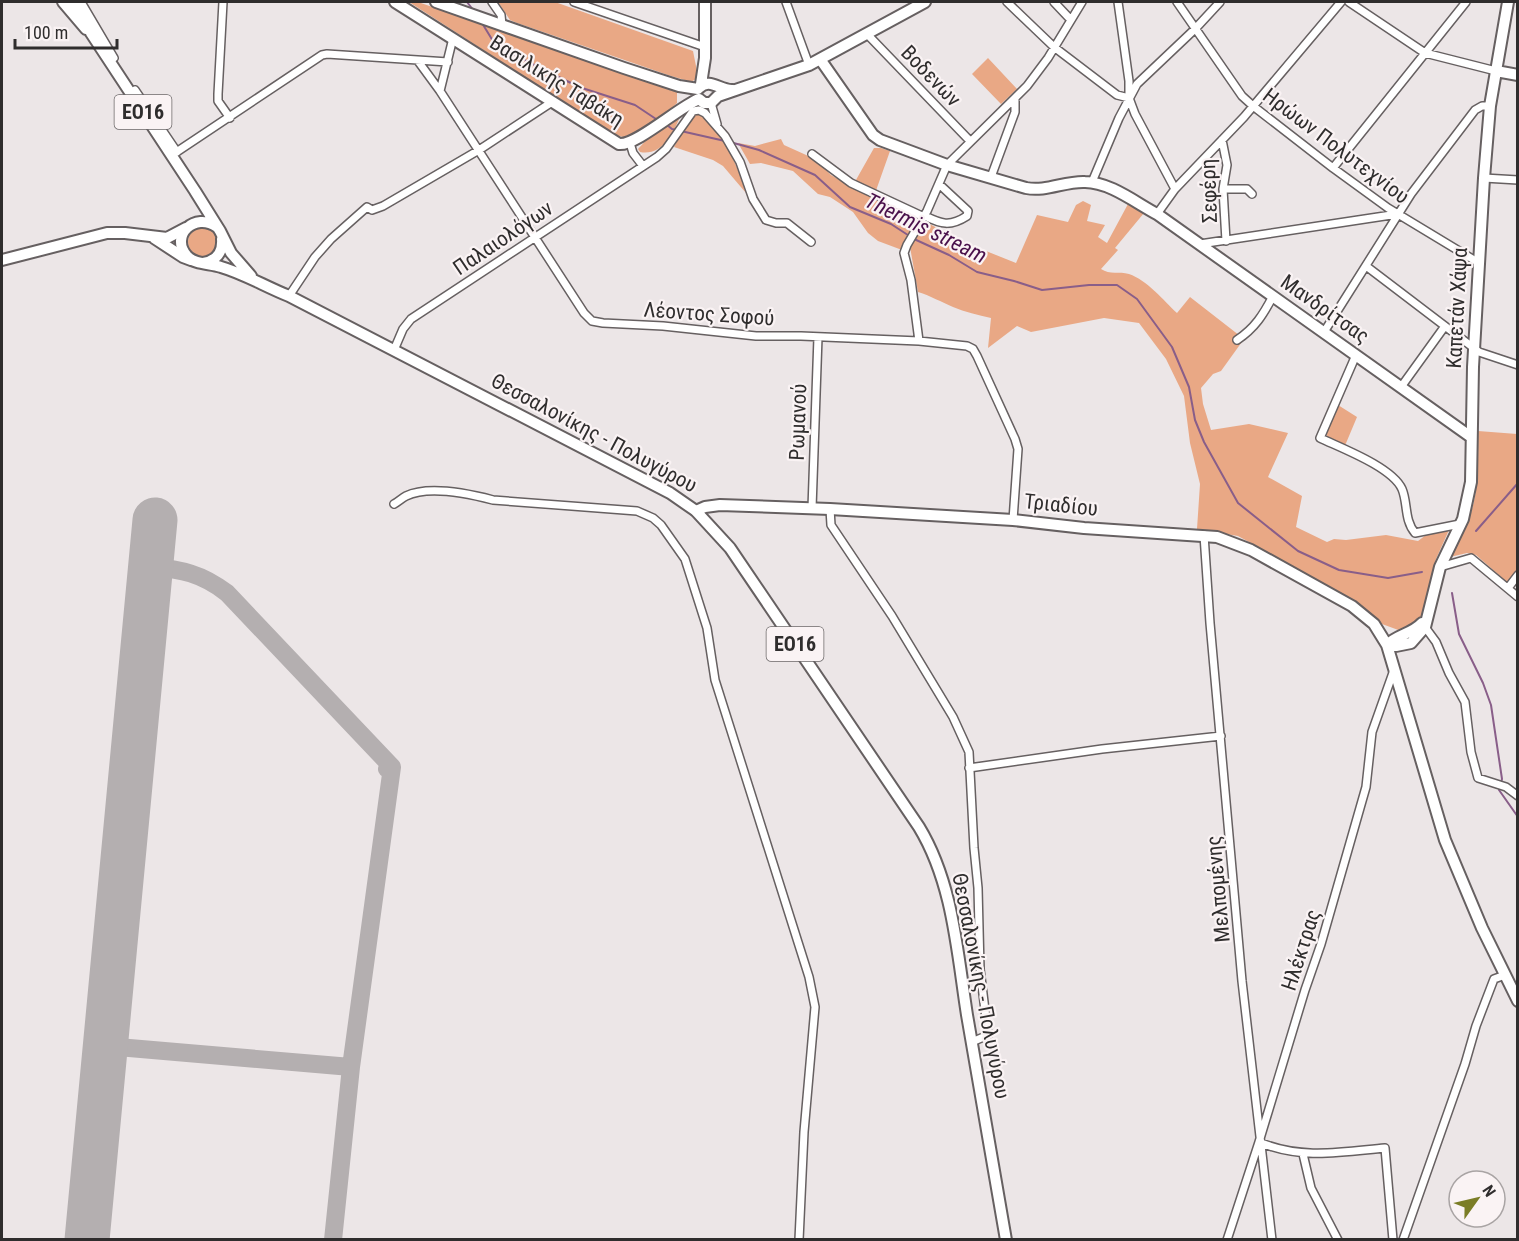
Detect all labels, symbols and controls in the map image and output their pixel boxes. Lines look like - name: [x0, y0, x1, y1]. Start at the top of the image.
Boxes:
- scale bar: [15, 12, 117, 50]
- text: 100 m: [24, 22, 68, 43]
- street label: Βασιλικής Ταβάκη: [486, 30, 628, 132]
- street label: Βοδενών: [896, 41, 966, 111]
- street label: Ηρώων Πολυτεχνίου: [1258, 83, 1414, 209]
- road number: ΕΟ16: [114, 95, 172, 129]
- street label: Σεφέρη: [1196, 158, 1222, 224]
- water label: Thermis stream: [861, 188, 991, 268]
- street label: Παλαιολόγων: [449, 196, 557, 280]
- street label: Καπετάν Χάψα: [1442, 246, 1472, 369]
- street label: Μανδρίτσας: [1276, 270, 1374, 348]
- street label: Λέοντος Σοφού: [643, 297, 775, 331]
- street label: Θεσσαλονίκης - Πολυγύρου: [487, 369, 701, 497]
- street label: Ρωμανού: [785, 383, 811, 461]
- street label: Τριαδίου: [1023, 489, 1099, 521]
- road number: ΕΟ16: [766, 627, 824, 661]
- street label: Μελπομένης: [1201, 835, 1235, 943]
- street label: Θεσσαλονίκης - Πολυγύρου: [947, 871, 1015, 1101]
- street label: Ηλέκτρας: [1277, 906, 1325, 994]
- north arrow: [1447, 1169, 1507, 1229]
- text: N: [1478, 1182, 1500, 1200]

